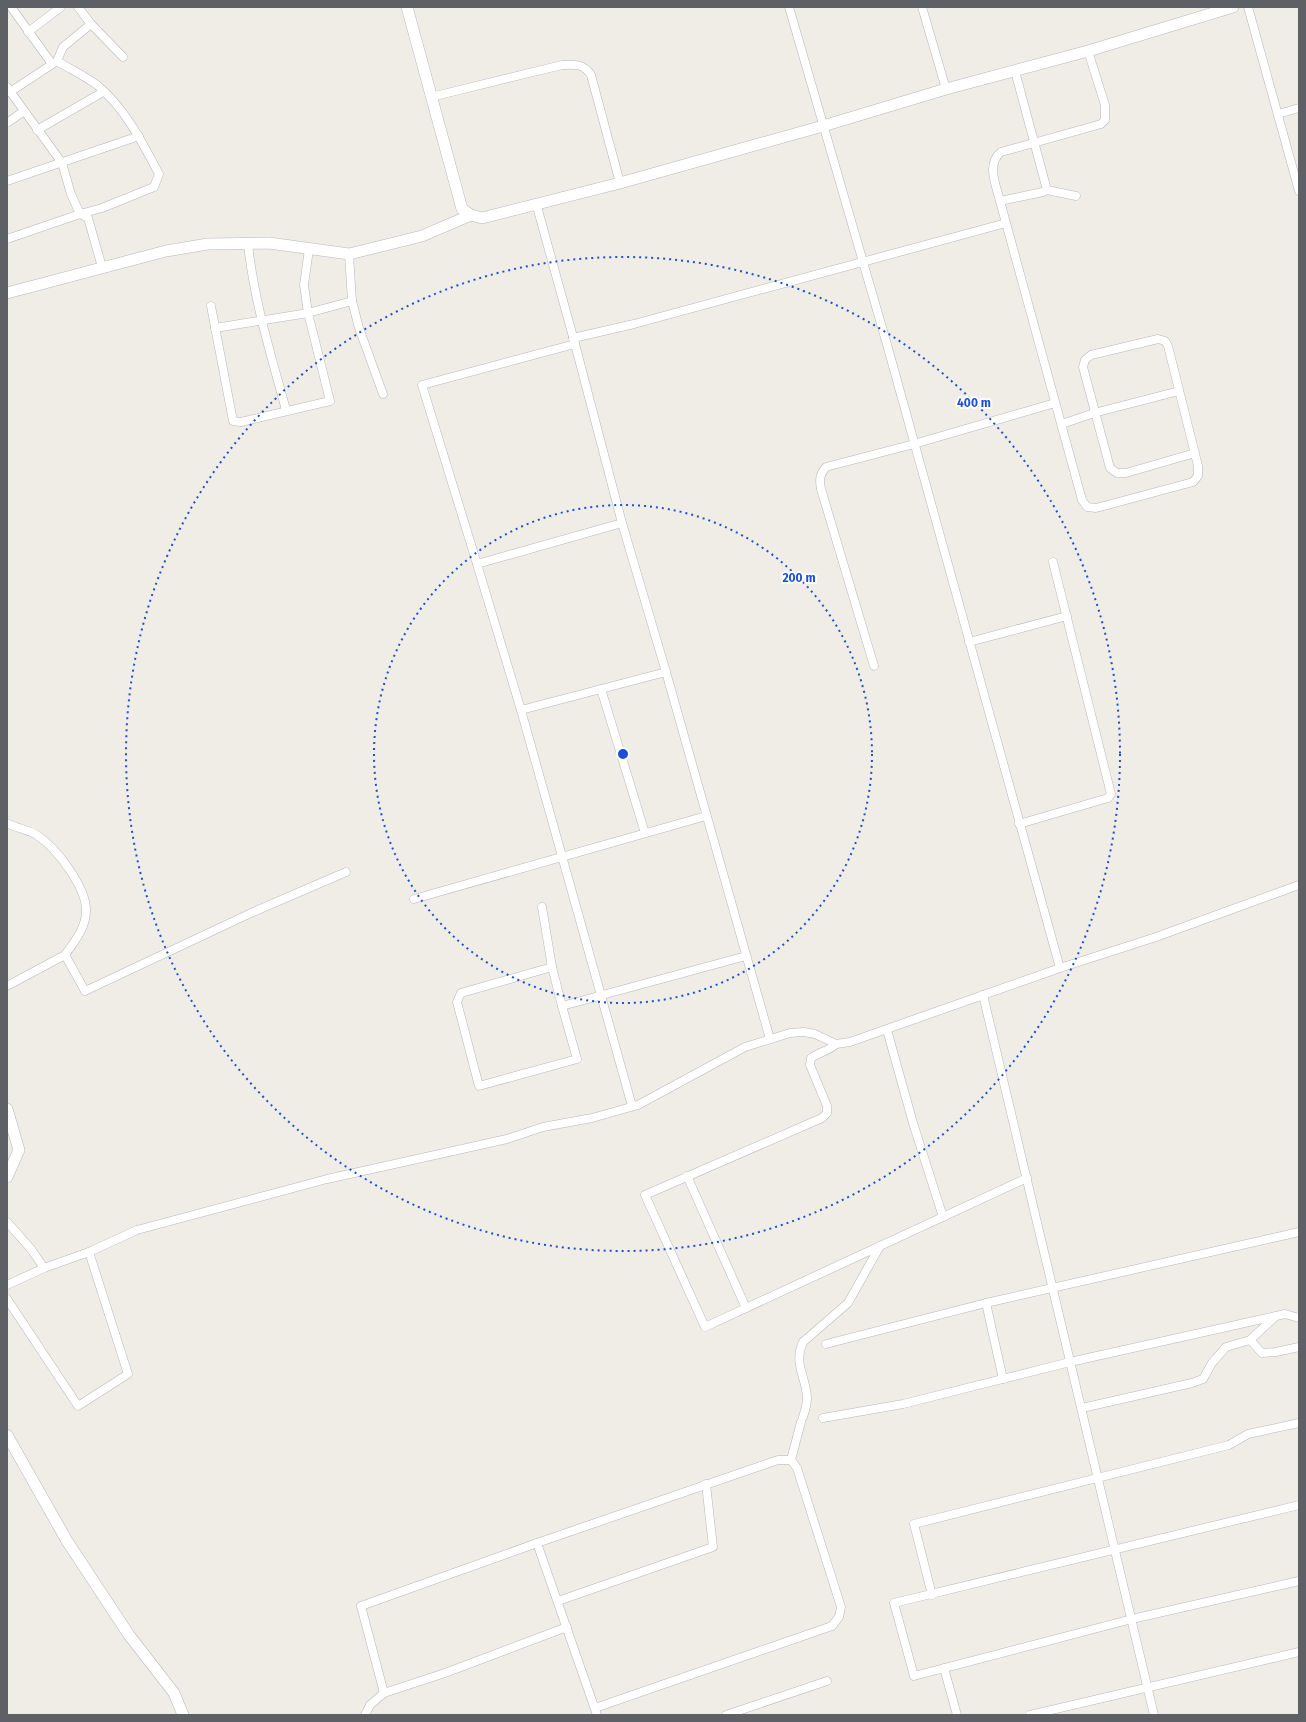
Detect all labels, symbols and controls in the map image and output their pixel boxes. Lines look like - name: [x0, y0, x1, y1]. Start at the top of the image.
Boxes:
- text: 400 m: [957, 396, 991, 410]
- text: 200 m: [782, 571, 816, 585]
- centre of rings: [616, 747, 630, 761]

